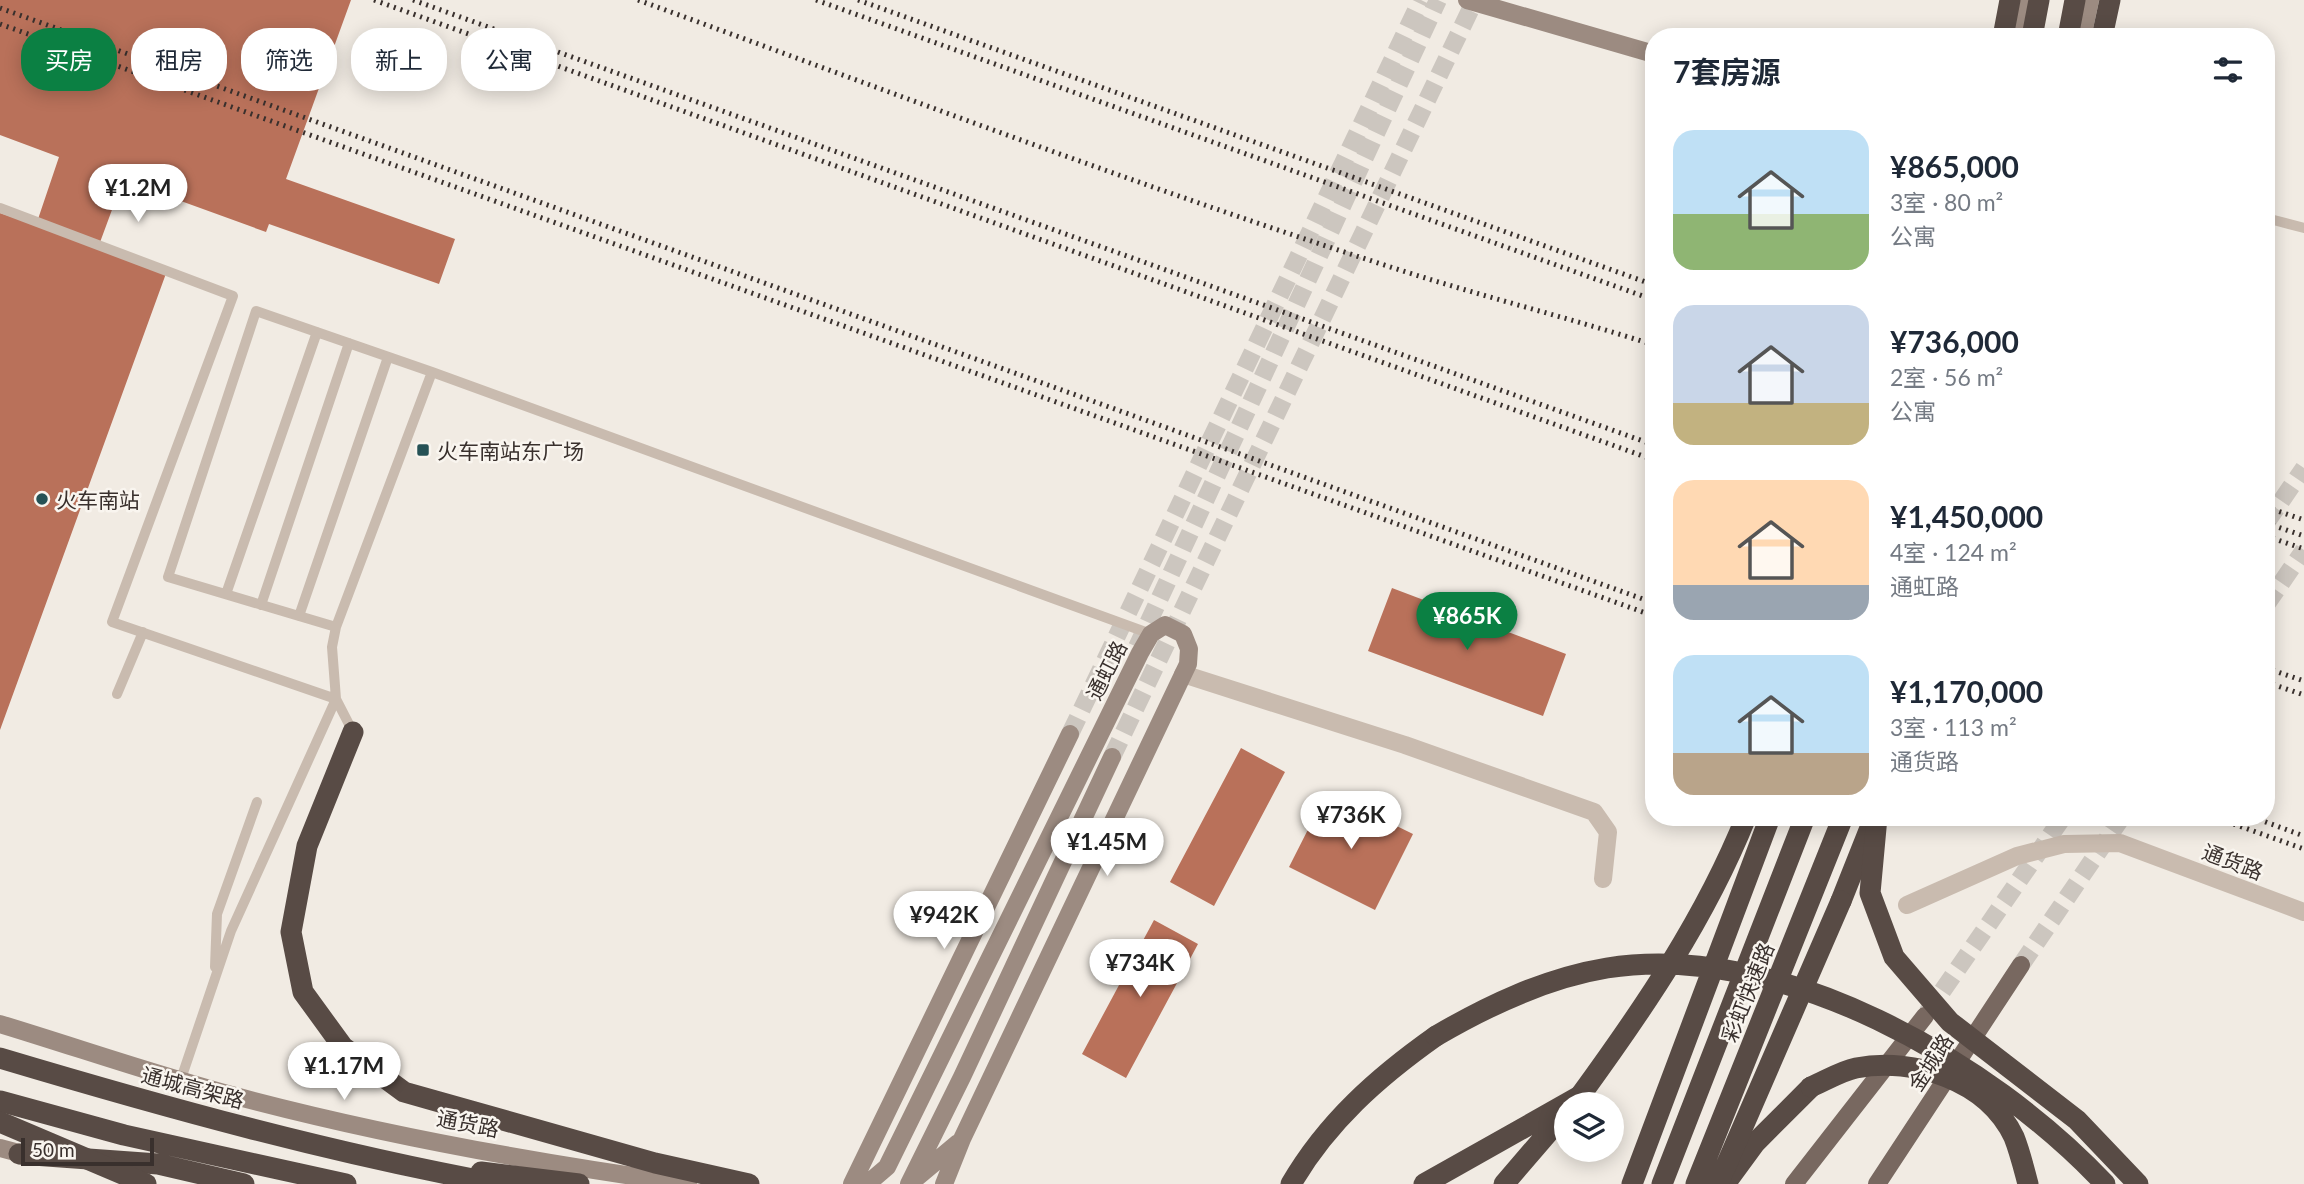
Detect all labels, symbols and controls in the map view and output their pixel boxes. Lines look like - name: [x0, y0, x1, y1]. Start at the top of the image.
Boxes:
- chip: 买房: [21, 28, 117, 91]
- chip: 租房: [131, 28, 227, 91]
- chip: 筛选: [241, 28, 337, 91]
- chip: 新上: [351, 28, 447, 91]
- chip: 公寓: [461, 28, 557, 91]
- icon: filters: [2209, 51, 2247, 89]
- text: 7套房源: [1673, 53, 1780, 89]
- text: ¥865,000: [1890, 148, 2019, 184]
- icon: home: [1729, 158, 1813, 242]
- pin: ¥1.2M: [89, 164, 187, 224]
- text: ¥1.2M: [104, 173, 172, 201]
- text: 3室 · 80 m²: [1890, 188, 2003, 216]
- text: 公寓: [1890, 222, 1936, 250]
- text: ¥736,000: [1890, 323, 2019, 359]
- icon: home: [1729, 333, 1813, 417]
- text: 2室 · 56 m²: [1890, 363, 2003, 391]
- text: 公寓: [1890, 397, 1936, 425]
- place label: 火车南站东广场: [437, 438, 584, 463]
- marker: 火车南站东广场: [415, 442, 431, 458]
- place label: 火车南站: [56, 487, 140, 512]
- marker: 火车南站: [34, 491, 50, 507]
- text: ¥1,450,000: [1890, 498, 2043, 534]
- icon: home: [1729, 508, 1813, 592]
- text: 4室 · 124 m²: [1890, 538, 2017, 566]
- text: 通虹路: [1890, 572, 1959, 600]
- pin: ¥865K: [1418, 592, 1516, 652]
- text: ¥865K: [1432, 601, 1502, 629]
- street label: 通虹路: [1081, 636, 1131, 704]
- text: ¥1,170,000: [1890, 673, 2043, 709]
- icon: home: [1729, 683, 1813, 767]
- text: 3室 · 113 m²: [1890, 713, 2017, 741]
- text: 通货路: [1890, 747, 1959, 775]
- pin: ¥736K: [1302, 792, 1400, 851]
- text: ¥736K: [1316, 800, 1386, 828]
- pin: ¥1.45M: [1050, 818, 1164, 878]
- text: ¥1.45M: [1067, 827, 1147, 855]
- street label: 通货路: [2199, 838, 2267, 884]
- pin: ¥942K: [895, 892, 993, 951]
- text: ¥942K: [909, 900, 979, 928]
- street label: 彩虹快速路: [1716, 939, 1778, 1045]
- pin: ¥734K: [1091, 940, 1189, 999]
- text: ¥734K: [1105, 948, 1175, 976]
- street label: 金城路: [1902, 1029, 1958, 1095]
- pin: ¥1.17M: [287, 1042, 401, 1102]
- text: ¥1.17M: [304, 1051, 384, 1079]
- street label: 通城高架路: [139, 1061, 247, 1113]
- map controls: [1554, 1092, 1624, 1162]
- button: layers: [1554, 1092, 1624, 1162]
- street label: 通货路: [435, 1105, 501, 1141]
- scale bar: [21, 1135, 154, 1167]
- text: 50 m: [32, 1138, 75, 1161]

